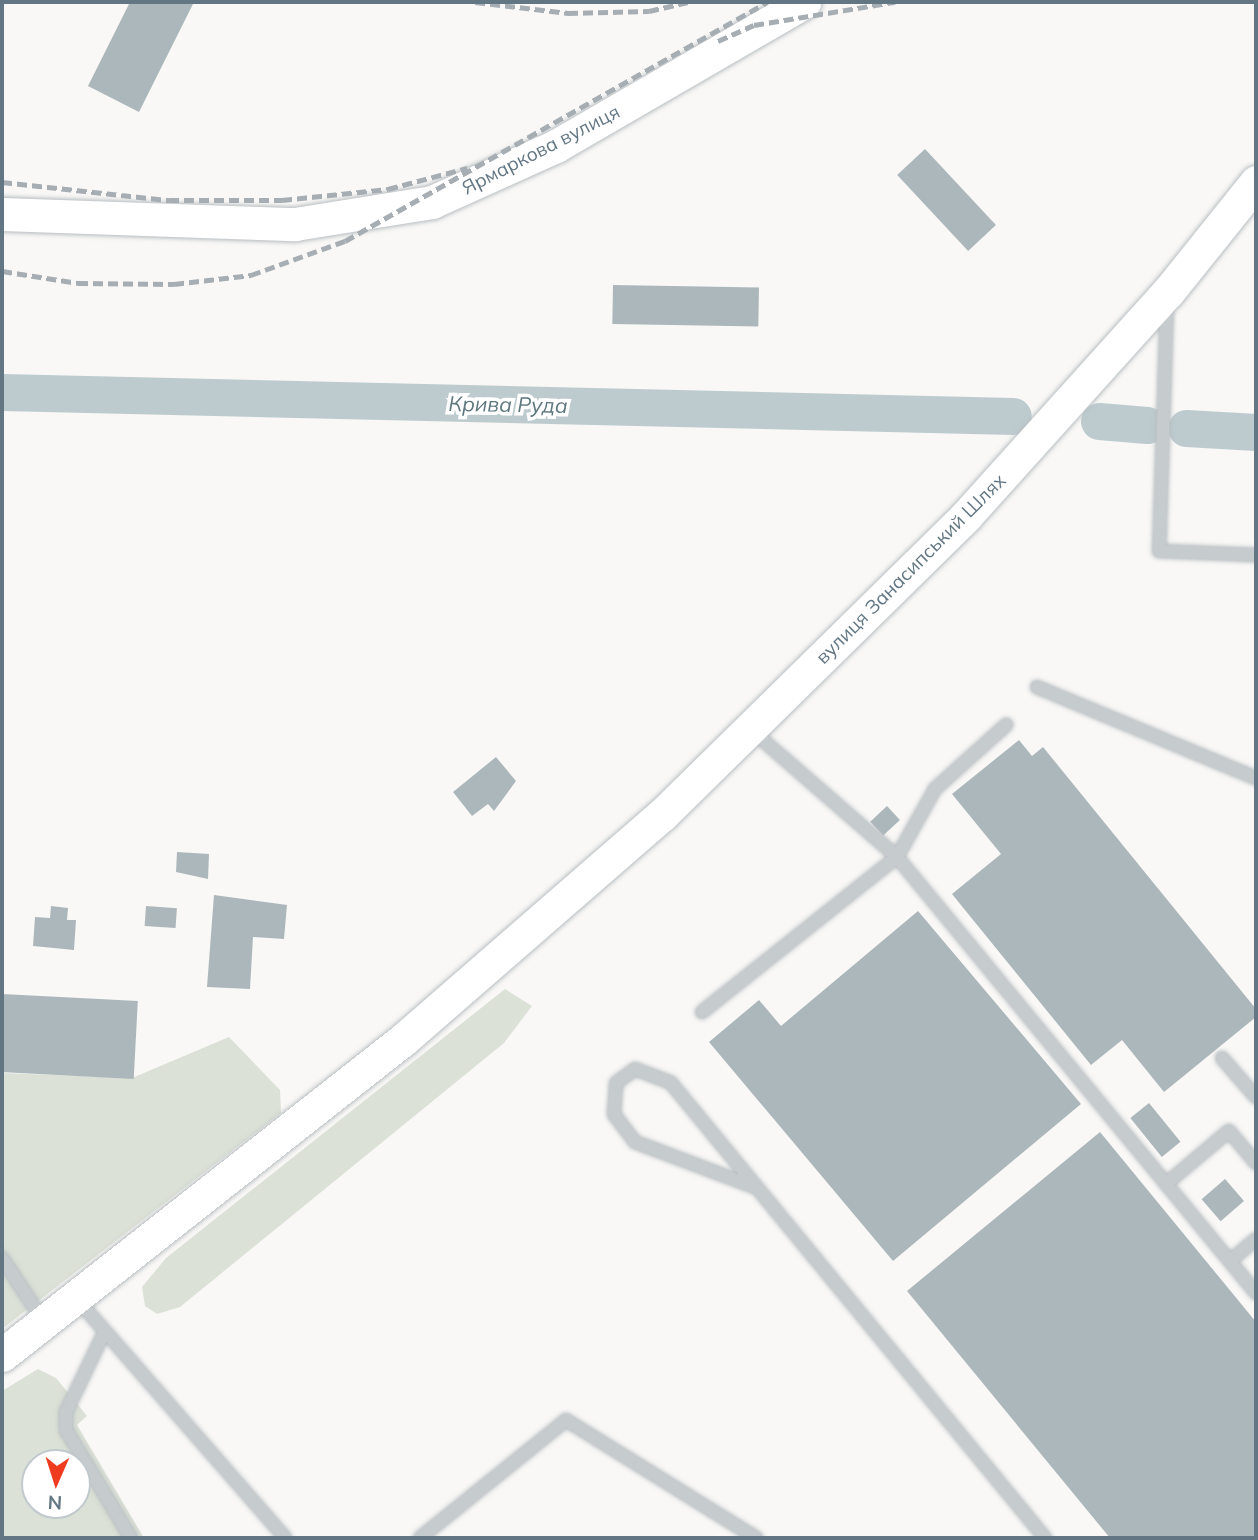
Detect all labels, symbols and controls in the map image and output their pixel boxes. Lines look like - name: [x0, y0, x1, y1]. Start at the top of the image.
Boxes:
- street label: Ярмаркова вулиця: [458, 100, 624, 200]
- water label: Крива Руда: [448, 390, 568, 418]
- street label: вулиця Занасипський Шлях: [811, 469, 1011, 669]
- north arrow: [21, 1449, 91, 1519]
- text: N: [47, 1491, 63, 1515]

